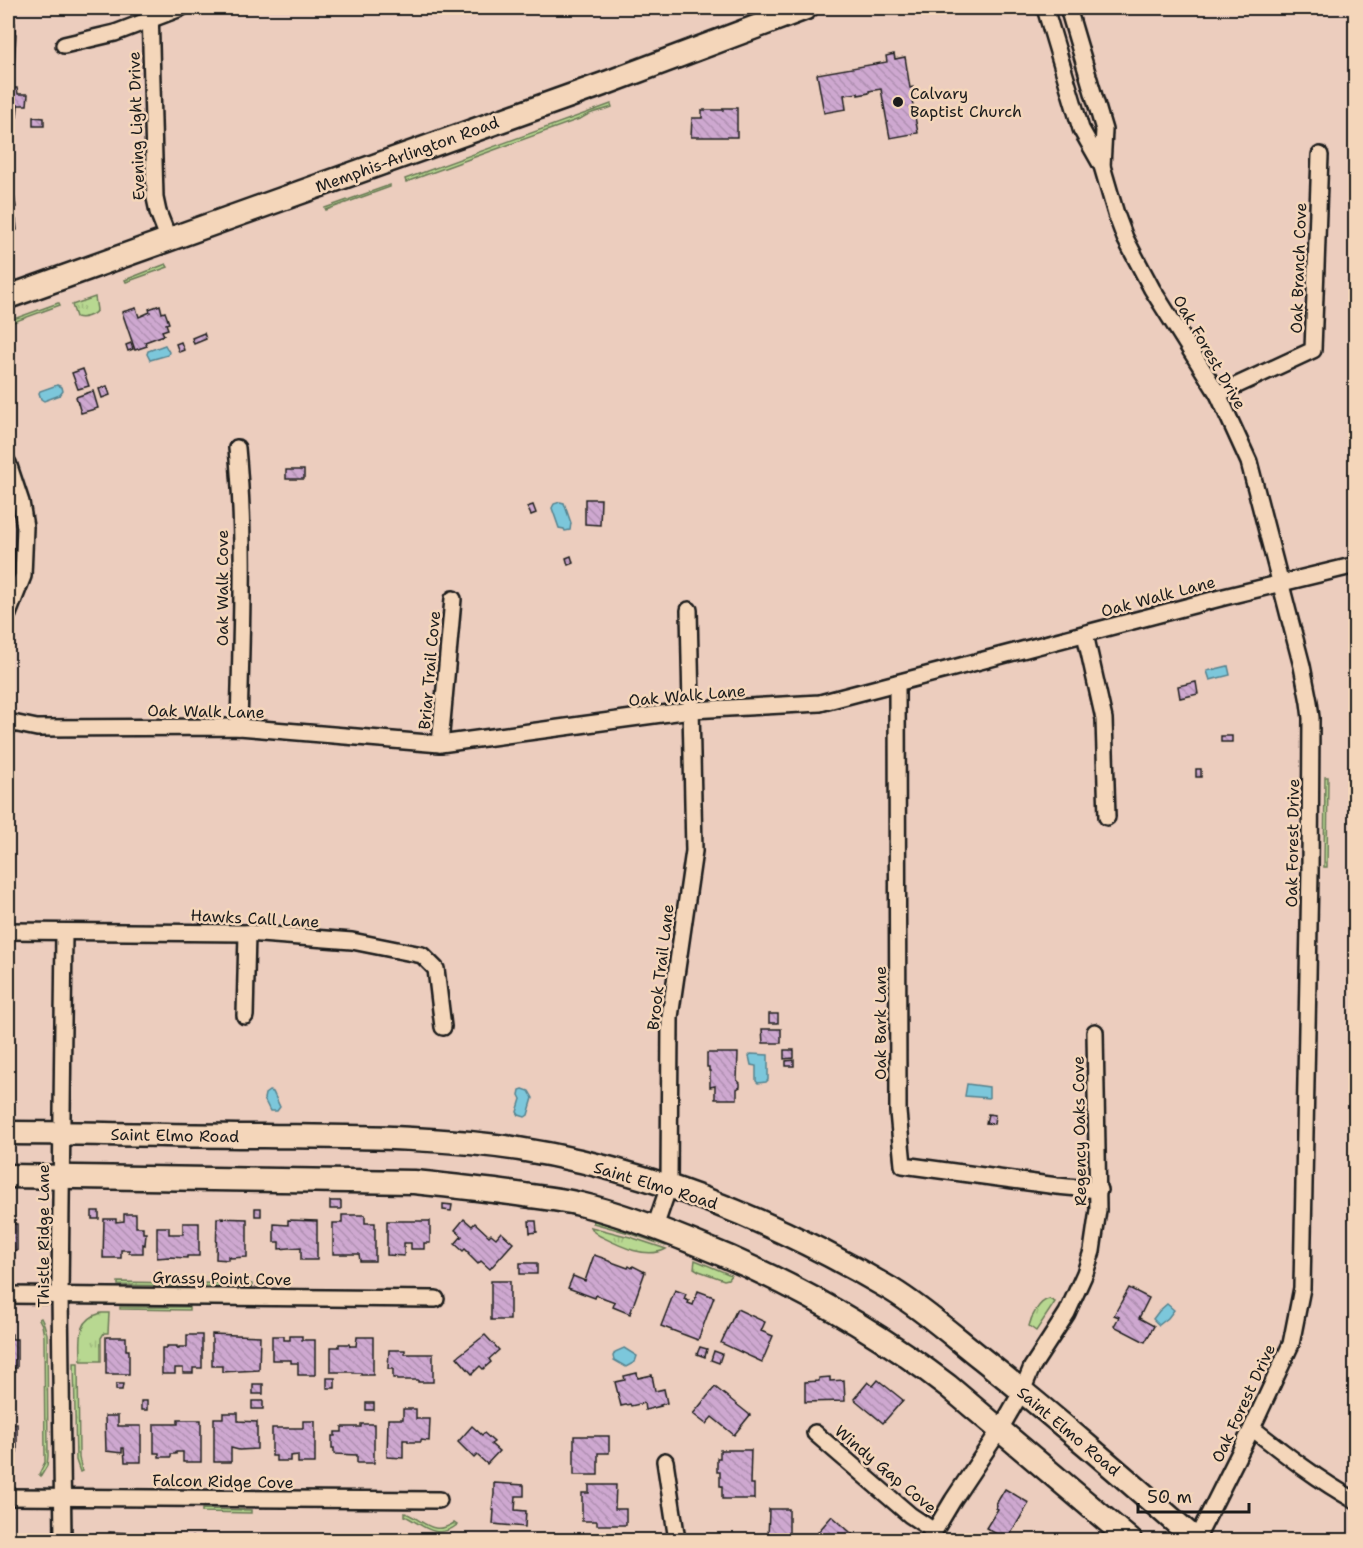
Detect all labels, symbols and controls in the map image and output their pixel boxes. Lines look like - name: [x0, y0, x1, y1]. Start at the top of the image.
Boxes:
- street label: Evening Light Drive: [123, 51, 150, 201]
- place label: Calvary Baptist Church: [910, 83, 1022, 122]
- marker: Calvary Baptist Church: [891, 95, 905, 109]
- street label: Memphis-Arlington Road: [313, 112, 502, 197]
- street label: Oak Branch Cove: [1286, 202, 1311, 334]
- street label: Oak Forest Drive: [1168, 291, 1251, 413]
- street label: Oak Walk Cove: [212, 530, 233, 646]
- street label: Oak Walk Lane: [1099, 571, 1218, 622]
- street label: Briar Trail Cove: [414, 610, 445, 730]
- street label: Oak Walk Lane: [628, 680, 746, 711]
- street label: Oak Walk Lane: [147, 700, 265, 723]
- street label: Oak Forest Drive: [1281, 778, 1304, 908]
- street label: Brook Trail Lane: [642, 903, 679, 1031]
- street label: Hawks Call Lane: [190, 905, 320, 932]
- street label: Oak Bark Lane: [870, 966, 891, 1080]
- street label: Regency Oaks Cove: [1068, 1056, 1091, 1206]
- street label: Saint Elmo Road: [111, 1124, 239, 1147]
- street label: Saint Elmo Road: [591, 1157, 720, 1214]
- street label: Thistle Ridge Lane: [33, 1164, 54, 1308]
- street label: Grassy Point Cove: [152, 1267, 292, 1290]
- street label: Oak Forest Drive: [1207, 1340, 1280, 1466]
- street label: Saint Elmo Road: [1013, 1382, 1125, 1481]
- street label: Windy Gap Cove: [830, 1421, 941, 1518]
- street label: Falcon Ridge Cove: [152, 1470, 294, 1493]
- scale bar: [1138, 1476, 1249, 1514]
- text: 50 m: [1147, 1485, 1192, 1509]

